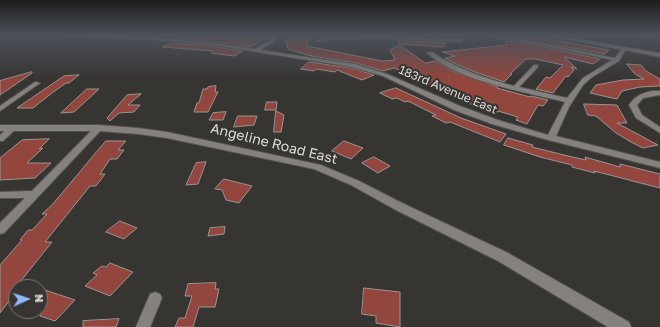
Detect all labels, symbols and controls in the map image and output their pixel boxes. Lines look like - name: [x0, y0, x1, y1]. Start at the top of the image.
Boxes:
- street label: 183rd Avenue East: [397, 63, 499, 117]
- street label: Angeline Road East: [209, 120, 339, 168]
- north arrow: [8, 279, 48, 319]
- text: N: [33, 294, 46, 303]

